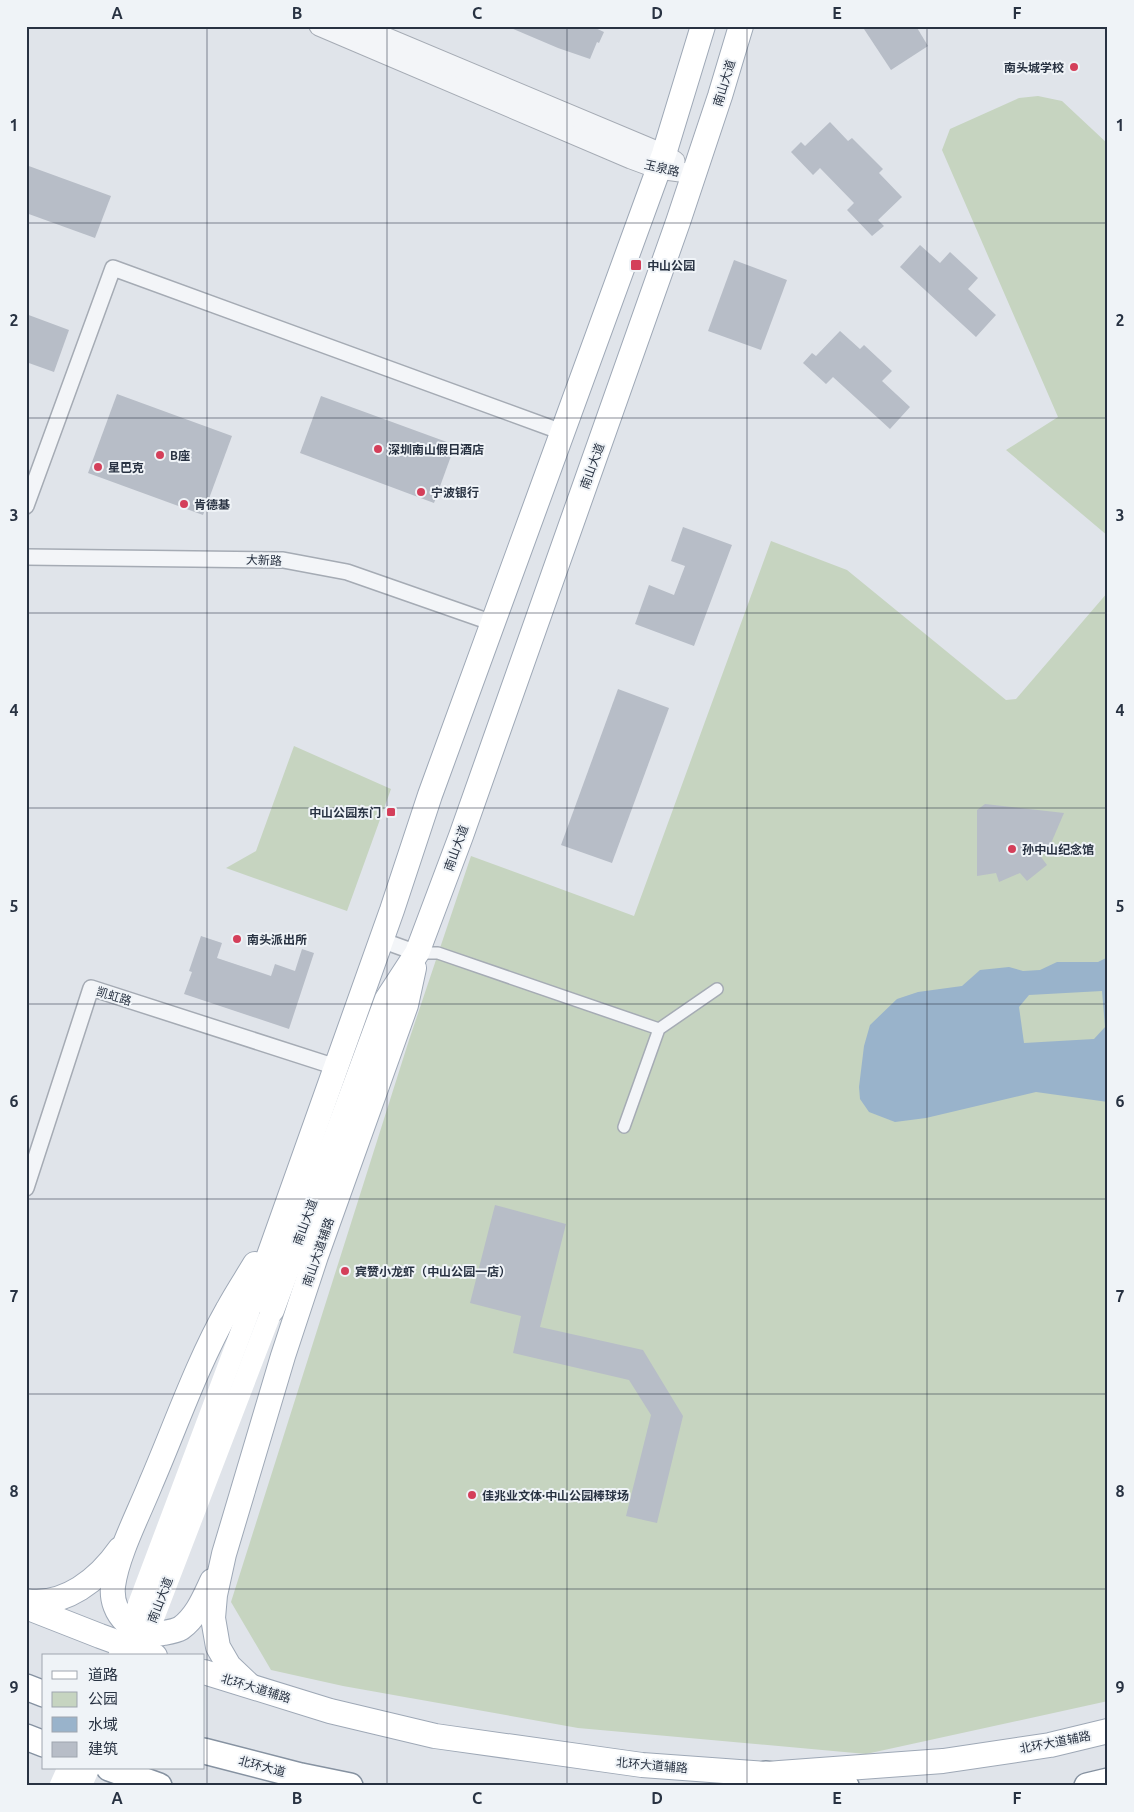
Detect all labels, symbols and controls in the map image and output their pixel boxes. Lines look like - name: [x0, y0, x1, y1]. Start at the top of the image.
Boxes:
- text: A: [111, 4, 123, 22]
- text: B: [292, 4, 302, 22]
- text: C: [472, 4, 482, 22]
- text: D: [651, 4, 663, 22]
- text: E: [832, 4, 842, 22]
- text: F: [1013, 4, 1022, 22]
- street label: 南山大道: [711, 58, 737, 108]
- place label: 南头城学校: [1004, 61, 1064, 74]
- marker: 南头城学校: [1068, 61, 1080, 73]
- text: 1: [9, 116, 19, 134]
- text: 1: [1115, 116, 1125, 134]
- street label: 玉泉路: [643, 158, 681, 178]
- marker: 中山公园: [629, 258, 643, 272]
- place label: 中山公园: [647, 259, 695, 272]
- text: 2: [9, 311, 19, 329]
- text: 2: [1115, 311, 1125, 329]
- street label: 南山大道: [578, 441, 606, 491]
- marker: 深圳南山假日酒店: [372, 443, 384, 455]
- place label: 深圳南山假日酒店: [388, 443, 484, 456]
- marker: B座: [154, 449, 166, 461]
- place label: B座: [170, 449, 190, 462]
- marker: 星巴克: [92, 461, 104, 473]
- place label: 星巴克: [108, 461, 144, 474]
- marker: 宁波银行: [415, 486, 427, 498]
- place label: 宁波银行: [431, 486, 479, 499]
- marker: 肯德基: [178, 498, 190, 510]
- place label: 肯德基: [194, 498, 230, 511]
- text: 3: [9, 506, 19, 524]
- text: 3: [1115, 506, 1125, 524]
- street label: 大新路: [246, 553, 282, 567]
- text: 4: [9, 701, 19, 719]
- text: 4: [1115, 701, 1125, 719]
- place label: 中山公园东门: [309, 806, 381, 819]
- marker: 中山公园东门: [385, 806, 397, 818]
- street label: 南山大道: [442, 823, 470, 873]
- marker: 孙中山纪念馆: [1006, 843, 1018, 855]
- place label: 孙中山纪念馆: [1022, 843, 1094, 856]
- text: 5: [9, 897, 19, 915]
- text: 5: [1115, 897, 1125, 915]
- marker: 南头派出所: [231, 933, 243, 945]
- place label: 南头派出所: [247, 933, 307, 946]
- street label: 凯虹路: [95, 985, 133, 1007]
- text: 6: [9, 1092, 19, 1110]
- text: 6: [1115, 1092, 1125, 1110]
- street label: 南山大道: [291, 1197, 319, 1247]
- street label: 南山大道辅路: [300, 1216, 336, 1288]
- marker: 宾赞小龙虾（中山公园一店）: [339, 1265, 351, 1277]
- place label: 宾赞小龙虾（中山公园一店）: [355, 1265, 511, 1278]
- text: 7: [9, 1287, 19, 1305]
- text: 7: [1115, 1287, 1125, 1305]
- text: 8: [9, 1482, 19, 1500]
- text: 8: [1115, 1482, 1125, 1500]
- marker: 佳兆业文体·中山公园棒球场: [466, 1489, 478, 1501]
- place label: 佳兆业文体·中山公园棒球场: [482, 1489, 629, 1502]
- street label: 南山大道: [145, 1575, 175, 1625]
- legend: [42, 1654, 205, 1770]
- text: 道路: [88, 1666, 118, 1683]
- street label: 北环大道辅路: [220, 1671, 292, 1705]
- text: 9: [9, 1678, 19, 1696]
- text: 9: [1115, 1678, 1125, 1696]
- text: 公园: [88, 1690, 118, 1707]
- text: 水域: [88, 1716, 118, 1733]
- street label: 北环大道辅路: [1018, 1729, 1092, 1755]
- text: 建筑: [88, 1740, 118, 1757]
- street label: 北环大道: [237, 1754, 287, 1778]
- street label: 北环大道辅路: [616, 1755, 688, 1775]
- text: A: [111, 1789, 123, 1807]
- text: B: [292, 1789, 302, 1807]
- text: C: [472, 1789, 482, 1807]
- text: D: [651, 1789, 663, 1807]
- text: E: [832, 1789, 842, 1807]
- text: F: [1013, 1789, 1022, 1807]

